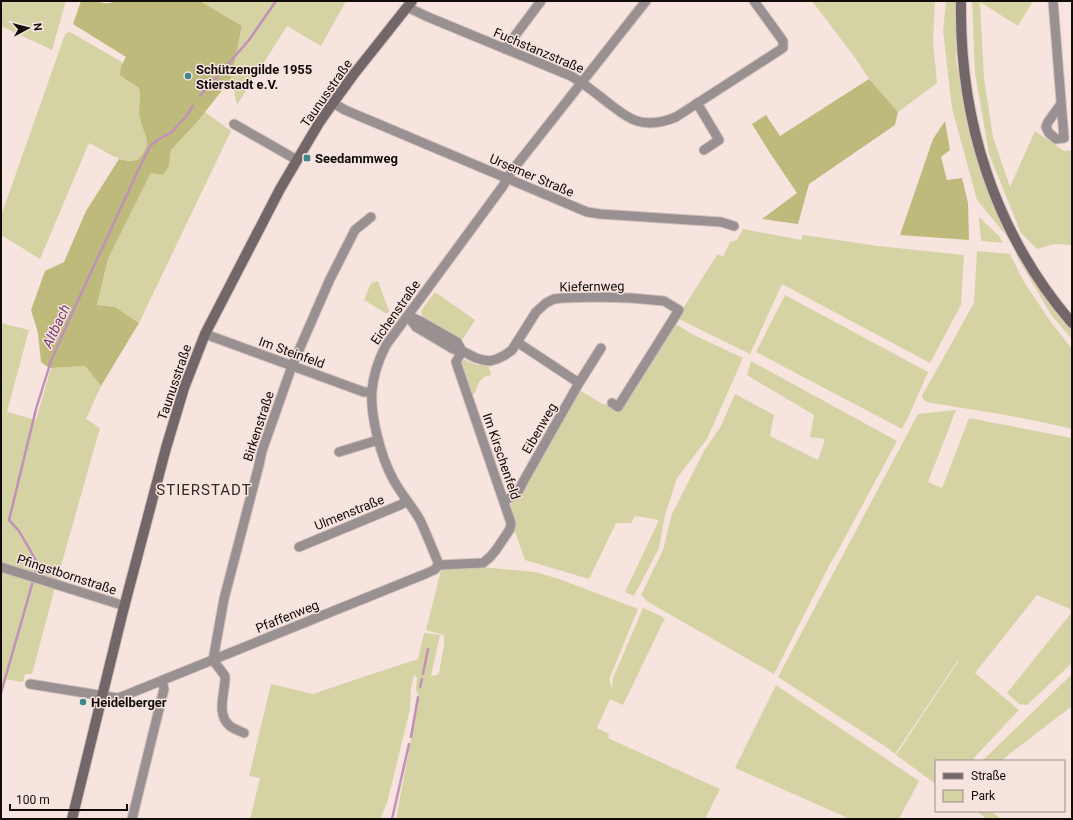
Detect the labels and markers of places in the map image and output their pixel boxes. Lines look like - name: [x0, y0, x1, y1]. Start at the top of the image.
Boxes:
- place label: Schützengilde 1955 Stierstadt e.V.: [196, 62, 312, 92]
- marker: Schützengilde 1955 Stierstadt e.V.: [183, 71, 193, 81]
- place label: Seedammweg: [315, 151, 398, 166]
- marker: Seedammweg: [302, 153, 312, 163]
- place label: Heidelberger: [91, 695, 167, 710]
- marker: Heidelberger: [78, 697, 88, 707]

